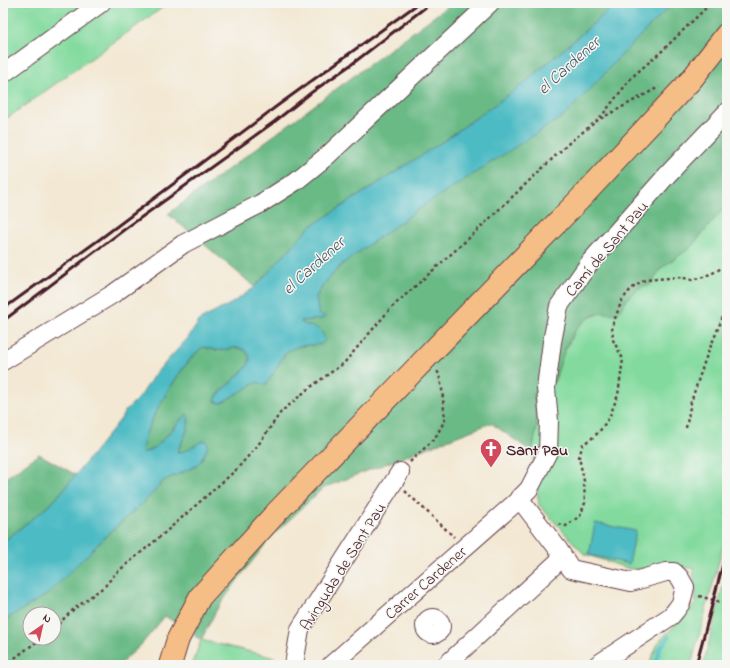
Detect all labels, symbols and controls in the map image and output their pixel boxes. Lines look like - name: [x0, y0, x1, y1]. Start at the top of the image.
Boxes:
- water label: el Cardener: [532, 29, 608, 101]
- street label: Camí de Sant Pau: [560, 196, 655, 303]
- water label: el Cardener: [277, 229, 353, 301]
- church icon: Sant Pau: [478, 436, 504, 469]
- place label: Sant Pau: [506, 439, 568, 463]
- street label: Avinguda de Sant Pau: [295, 498, 393, 636]
- street label: Carrer Cardener: [380, 541, 473, 626]
- north arrow: [22, 606, 62, 646]
- text: N: [39, 610, 55, 627]

